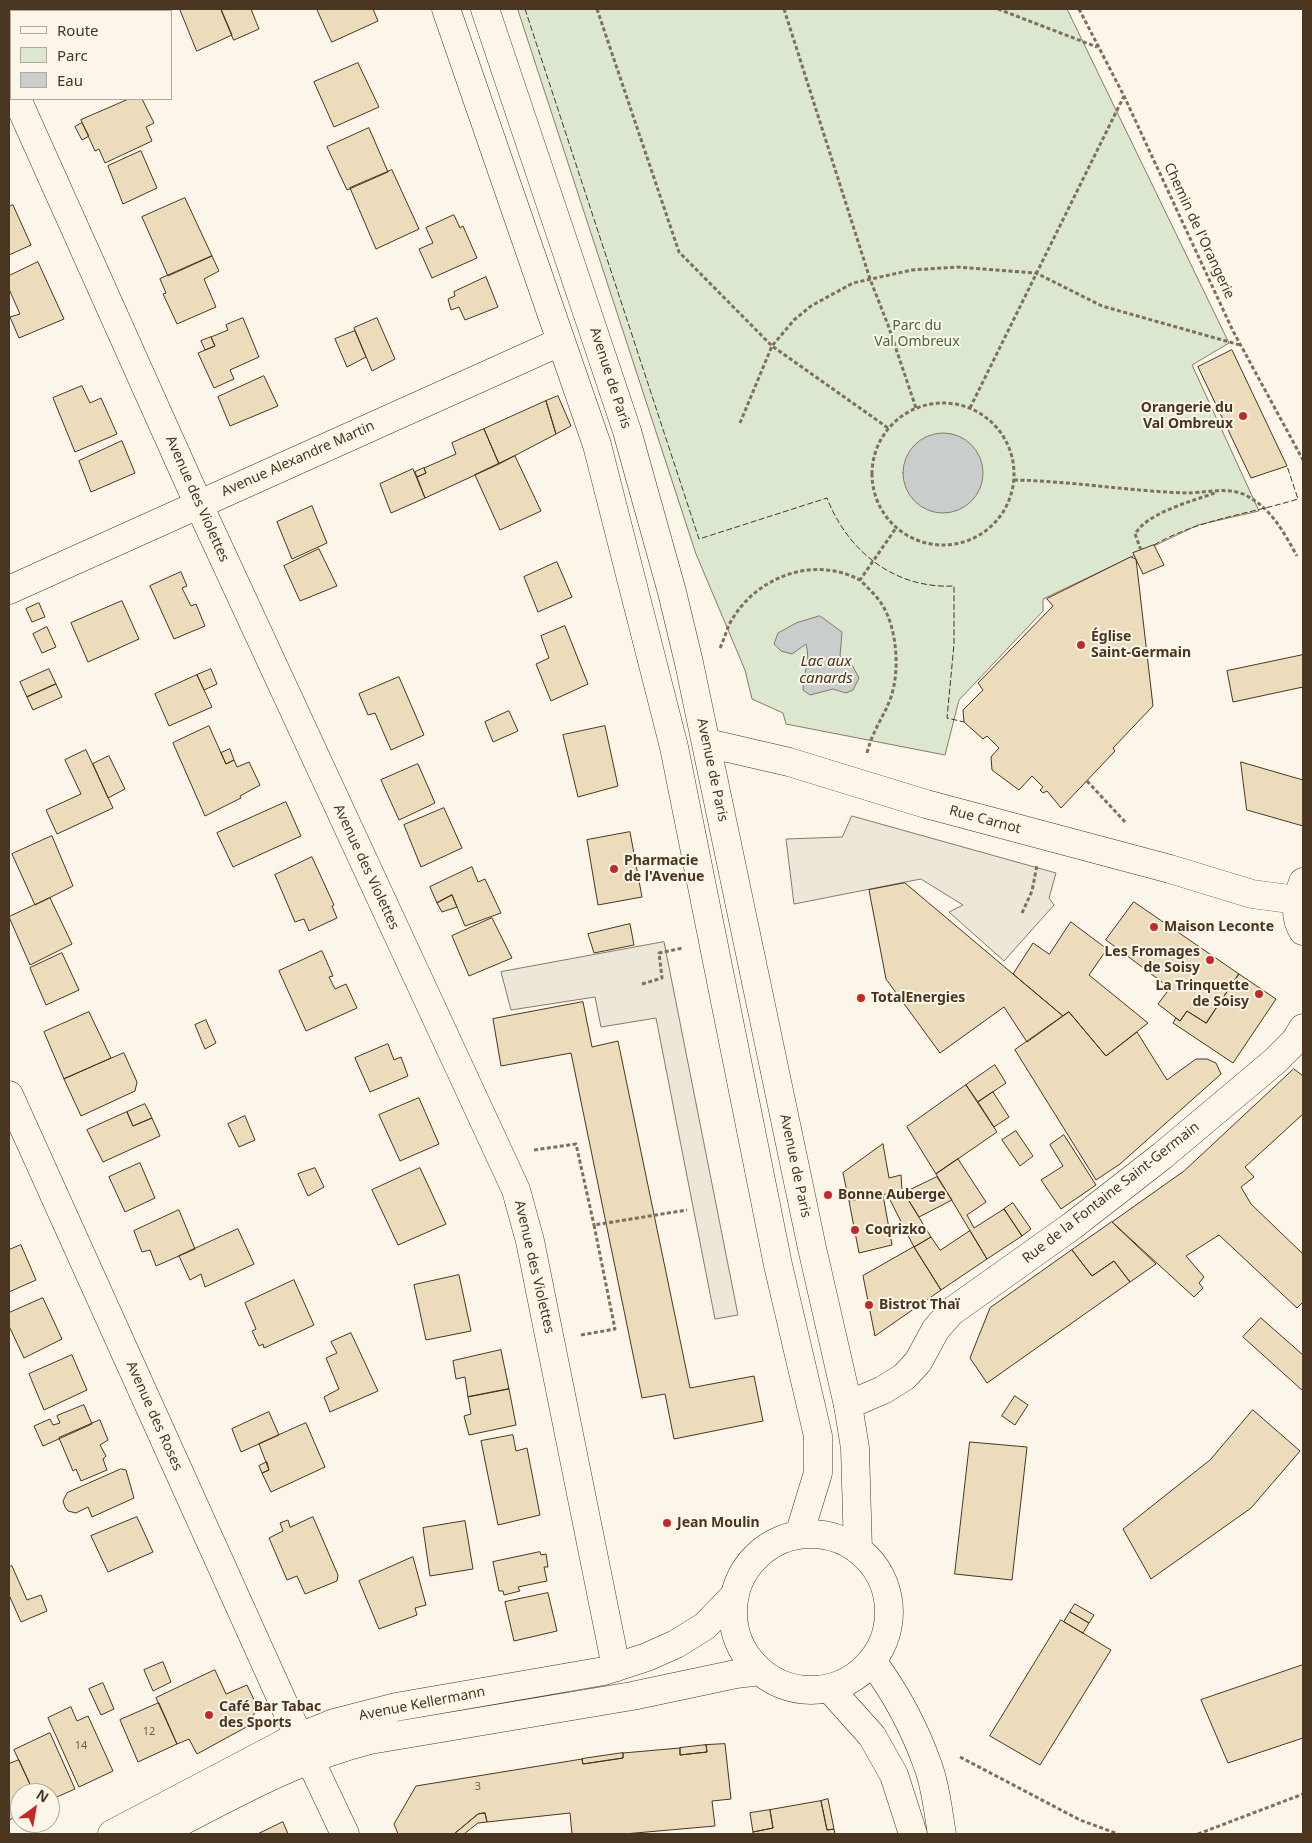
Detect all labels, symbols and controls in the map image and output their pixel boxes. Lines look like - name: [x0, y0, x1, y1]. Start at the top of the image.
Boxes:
- legend: [10, 10, 172, 100]
- text: Route: [57, 20, 99, 40]
- text: Parc: [57, 45, 88, 65]
- text: Eau: [57, 70, 83, 90]
- street label: Chemin de l'Orangerie: [1160, 160, 1238, 302]
- park label: Parc du Val Ombreux: [874, 318, 960, 351]
- street label: Avenue de Paris: [586, 325, 634, 431]
- place label: Orangerie du Val Ombreux: [1141, 400, 1233, 432]
- marker: Orangerie du Val Ombreux: [1237, 410, 1249, 422]
- street label: Avenue Alexandre Martin: [219, 418, 377, 500]
- street label: Avenue des Violettes: [162, 433, 232, 565]
- place label: Église Saint-Germain: [1091, 629, 1191, 662]
- marker: Église Saint-Germain: [1075, 639, 1087, 651]
- water label: Lac aux canards: [799, 653, 853, 688]
- street label: Avenue de Paris: [693, 717, 731, 823]
- street label: Avenue des Violettes: [330, 802, 402, 932]
- street label: Rue Carnot: [947, 802, 1023, 838]
- place label: Pharmacie de l'Avenue: [624, 853, 704, 886]
- marker: Pharmacie de l'Avenue: [608, 863, 620, 875]
- place label: Maison Leconte: [1164, 919, 1274, 935]
- marker: Maison Leconte: [1148, 921, 1160, 933]
- place label: Les Fromages de Soisy: [1104, 944, 1200, 976]
- marker: Les Fromages de Soisy: [1204, 954, 1216, 966]
- place label: La Trinquette de Soisy: [1155, 978, 1249, 1010]
- marker: La Trinquette de Soisy: [1253, 988, 1265, 1000]
- place label: TotalEnergies: [871, 990, 965, 1006]
- marker: TotalEnergies: [855, 992, 867, 1004]
- street label: Avenue de Paris: [776, 1113, 814, 1219]
- street label: Rue de la Fontaine Saint-Germain: [1019, 1119, 1203, 1267]
- place label: Bonne Auberge: [838, 1187, 946, 1203]
- marker: Bonne Auberge: [822, 1189, 834, 1201]
- street label: Avenue des Violettes: [510, 1199, 558, 1335]
- place label: Coqrizko: [865, 1222, 926, 1238]
- marker: Coqrizko: [849, 1224, 861, 1236]
- place label: Bistrot Thaï: [879, 1297, 960, 1313]
- marker: Bistrot Thaï: [863, 1299, 875, 1311]
- street label: Avenue des Roses: [122, 1359, 186, 1473]
- place label: Jean Moulin: [677, 1515, 760, 1531]
- marker: Jean Moulin: [661, 1517, 673, 1529]
- street label: Avenue Kellermann: [357, 1683, 487, 1725]
- place label: Café Bar Tabac des Sports: [219, 1699, 321, 1731]
- marker: Café Bar Tabac des Sports: [203, 1709, 215, 1721]
- house number: 12: [143, 1725, 155, 1739]
- house number: 14: [75, 1739, 87, 1753]
- house number: 3: [475, 1780, 481, 1794]
- north arrow: [10, 1783, 60, 1833]
- text: N: [33, 1785, 53, 1807]

